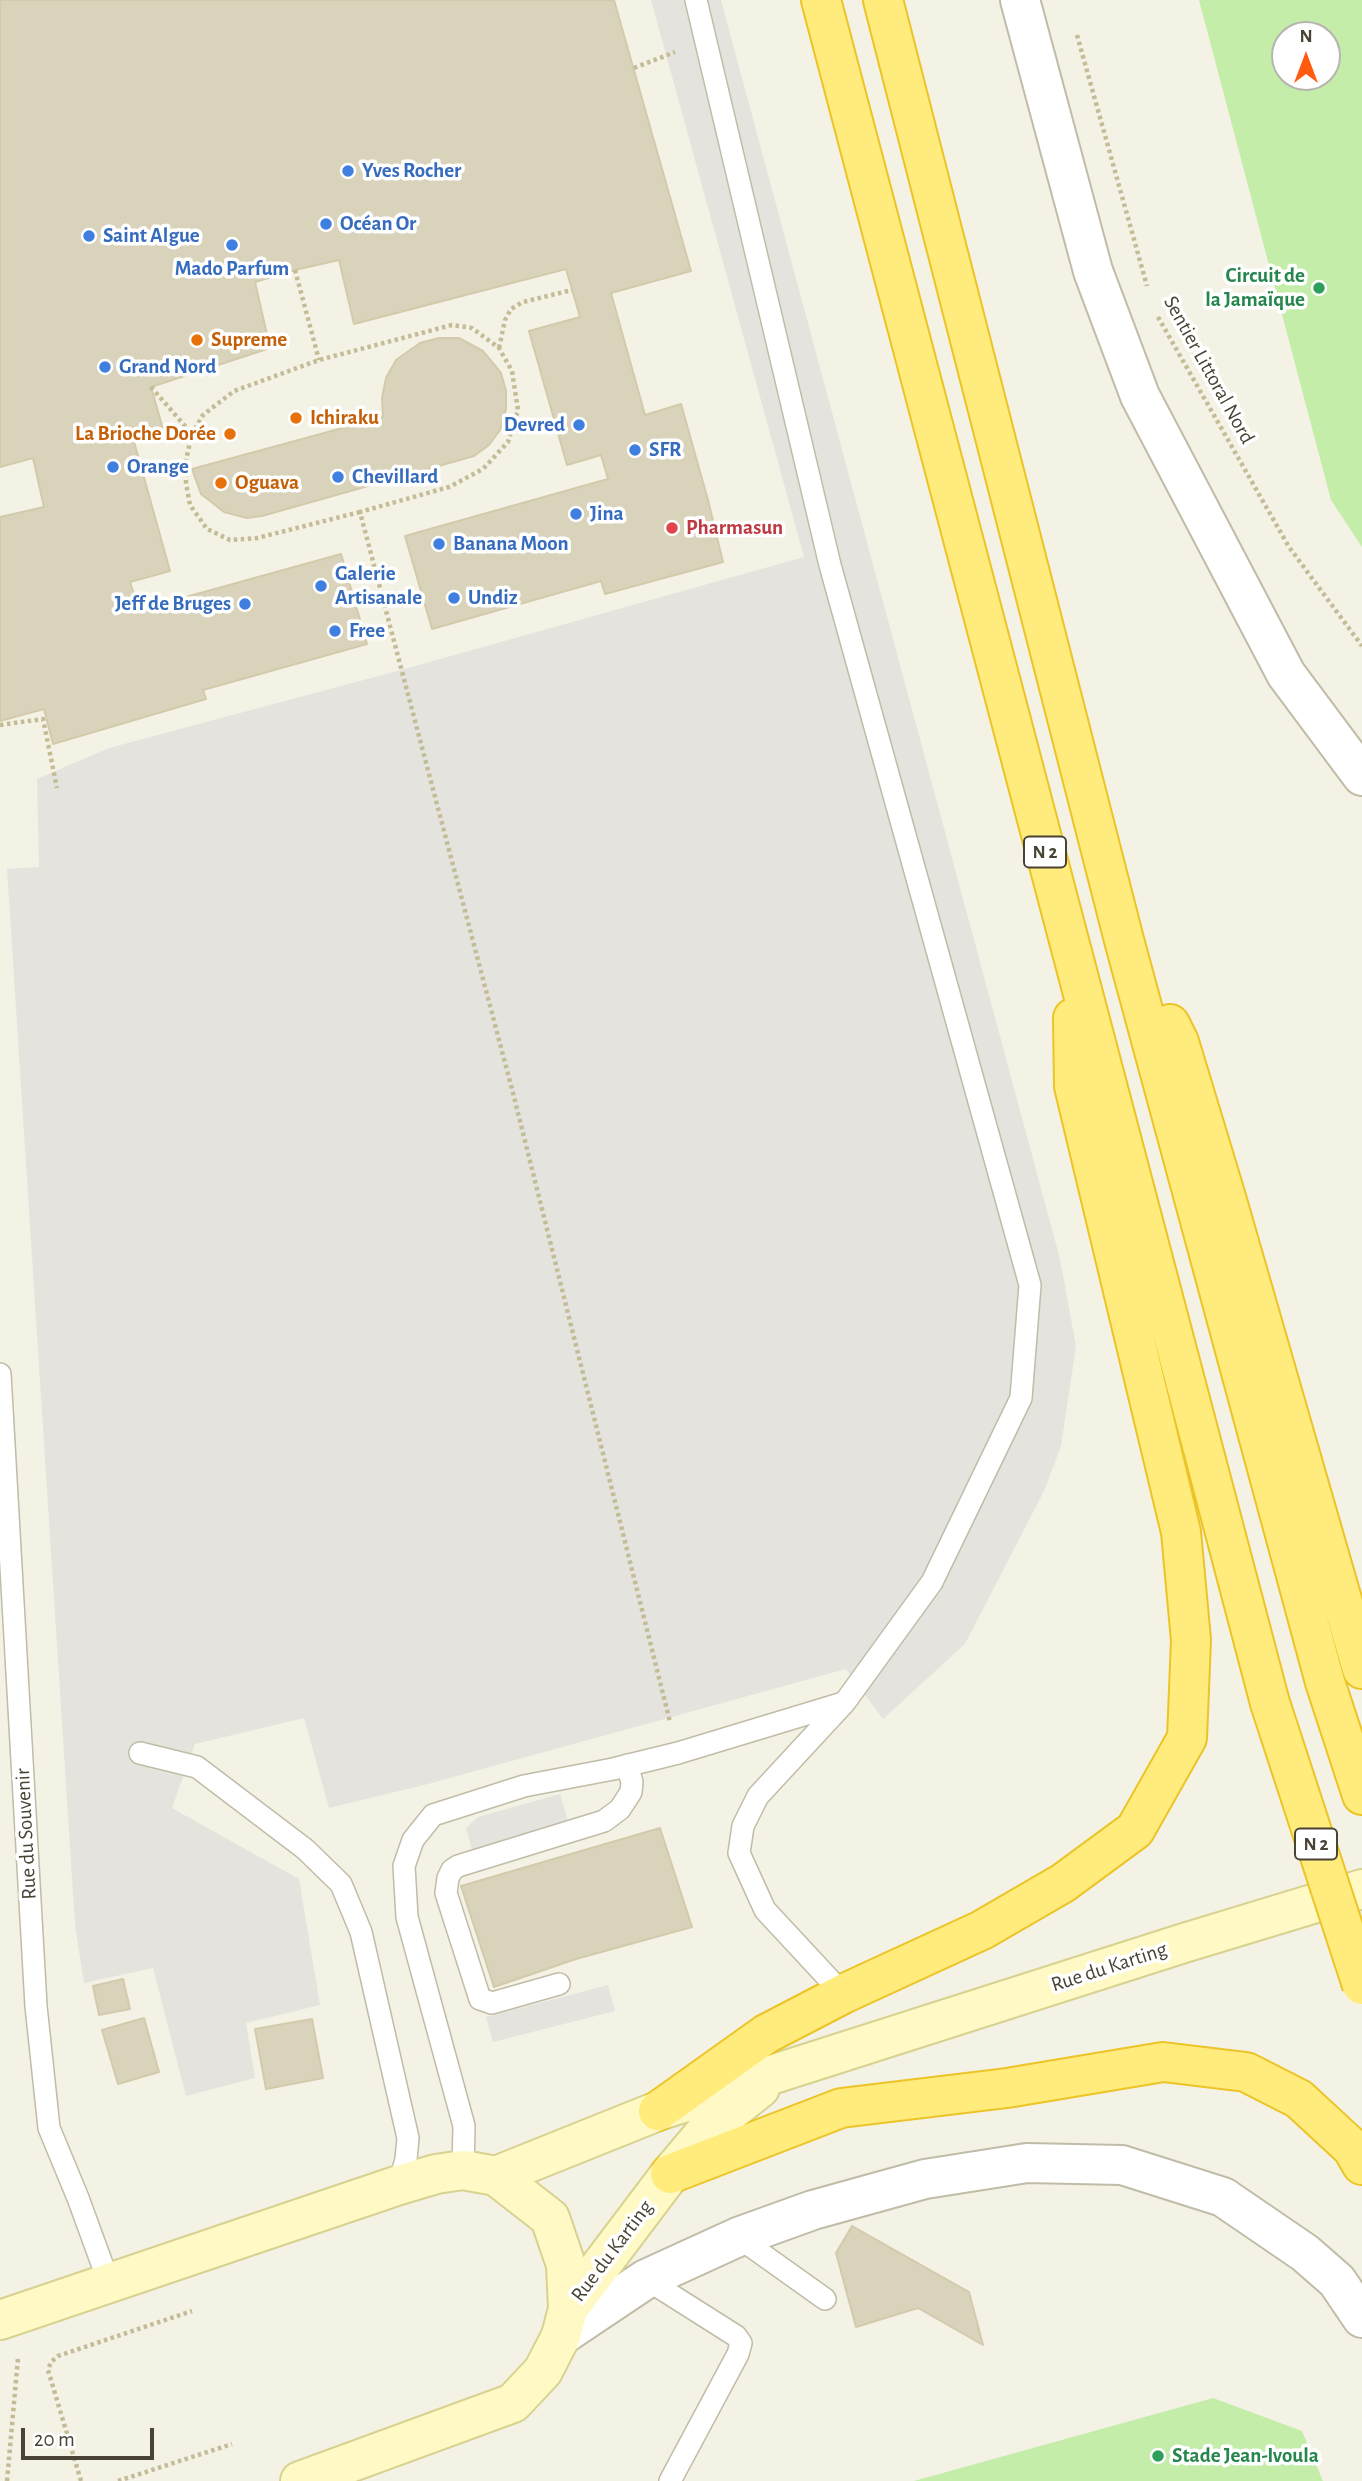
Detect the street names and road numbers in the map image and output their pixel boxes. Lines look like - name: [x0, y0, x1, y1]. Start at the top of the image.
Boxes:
- street label: Sentier Littoral Nord: [1158, 292, 1260, 448]
- road number: N 2: [1024, 836, 1066, 867]
- street label: Rue du Souvenir: [10, 1768, 42, 1900]
- road number: N 2: [1295, 1828, 1337, 1860]
- street label: Rue du Karting: [1048, 1936, 1170, 1998]
- street label: Rue du Karting: [566, 2195, 658, 2307]

